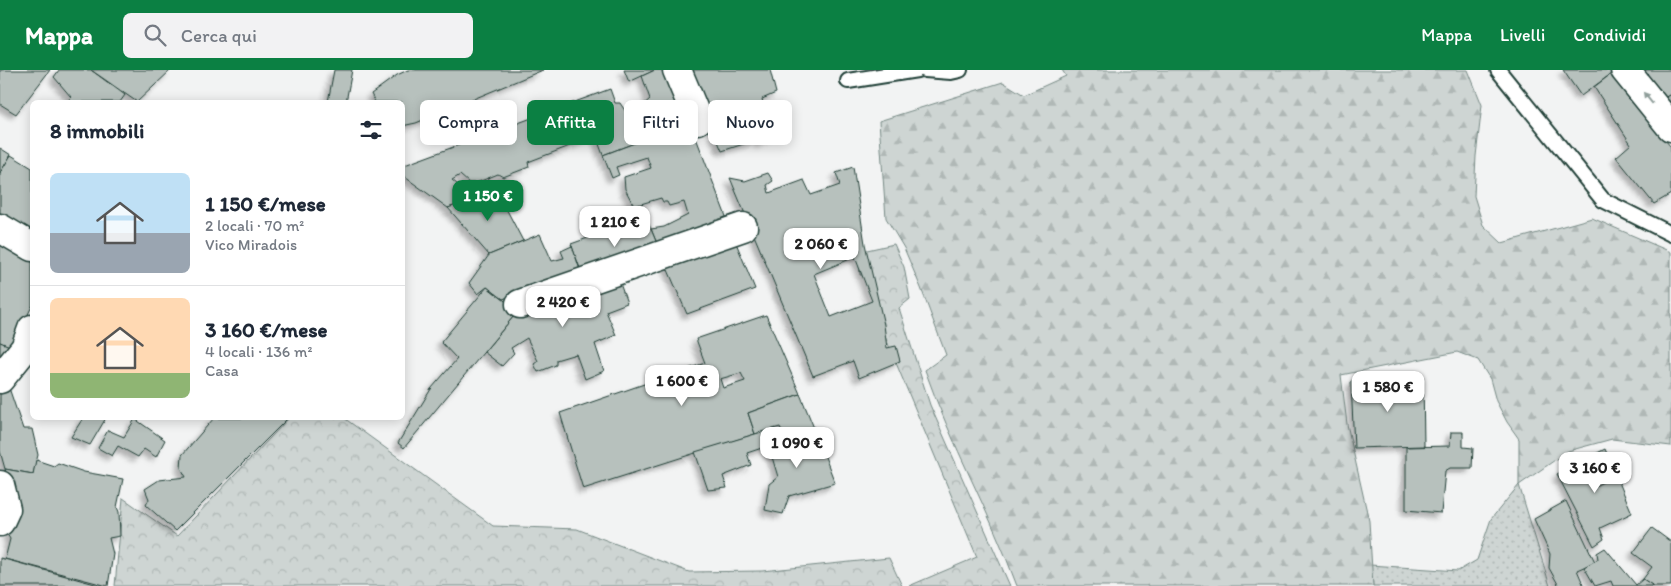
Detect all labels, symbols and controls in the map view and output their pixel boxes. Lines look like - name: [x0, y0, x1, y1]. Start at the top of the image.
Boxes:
- search box: [123, 13, 473, 58]
- text: Mappa: [25, 21, 93, 50]
- icon: search: [141, 21, 169, 49]
- text: Cerca qui: [181, 24, 257, 47]
- text: Mappa: [1421, 24, 1472, 46]
- text: Livelli: [1500, 24, 1545, 46]
- text: Condividi: [1573, 24, 1646, 46]
- one-way arrow: [1643, 92, 1654, 105]
- chip: Compra: [420, 100, 517, 145]
- chip: Affitta: [527, 100, 614, 145]
- chip: Filtri: [624, 100, 698, 145]
- chip: Nuovo: [708, 100, 792, 145]
- icon: filters: [357, 116, 385, 144]
- text: 8 immobili: [50, 118, 144, 143]
- pin: 1 150 €: [442, 180, 534, 222]
- text: 1 150 €: [463, 186, 513, 205]
- text: 1 150 €/mese: [205, 191, 326, 216]
- icon: home: [90, 193, 150, 253]
- pin: 1 210 €: [569, 206, 661, 248]
- text: 1 210 €: [590, 212, 640, 231]
- text: 2 locali · 70 m²: [205, 216, 304, 235]
- pin: 2 060 €: [775, 228, 867, 270]
- text: 2 060 €: [795, 234, 847, 253]
- text: Vico Miradois: [205, 235, 297, 254]
- pin: 2 420 €: [517, 286, 609, 328]
- text: 2 420 €: [537, 292, 589, 311]
- text: 3 160 €/mese: [205, 317, 328, 342]
- icon: home: [90, 318, 150, 378]
- text: 4 locali · 136 m²: [205, 342, 312, 361]
- text: Casa: [205, 361, 239, 380]
- pin: 1 600 €: [636, 364, 728, 407]
- pin: 1 580 €: [1342, 370, 1434, 413]
- text: 1 600 €: [656, 371, 708, 390]
- text: 1 580 €: [1363, 377, 1413, 396]
- pin: 1 090 €: [751, 426, 843, 469]
- text: 1 090 €: [771, 433, 823, 452]
- pin: 3 160 €: [1549, 452, 1641, 494]
- text: 3 160 €: [1570, 458, 1620, 477]

